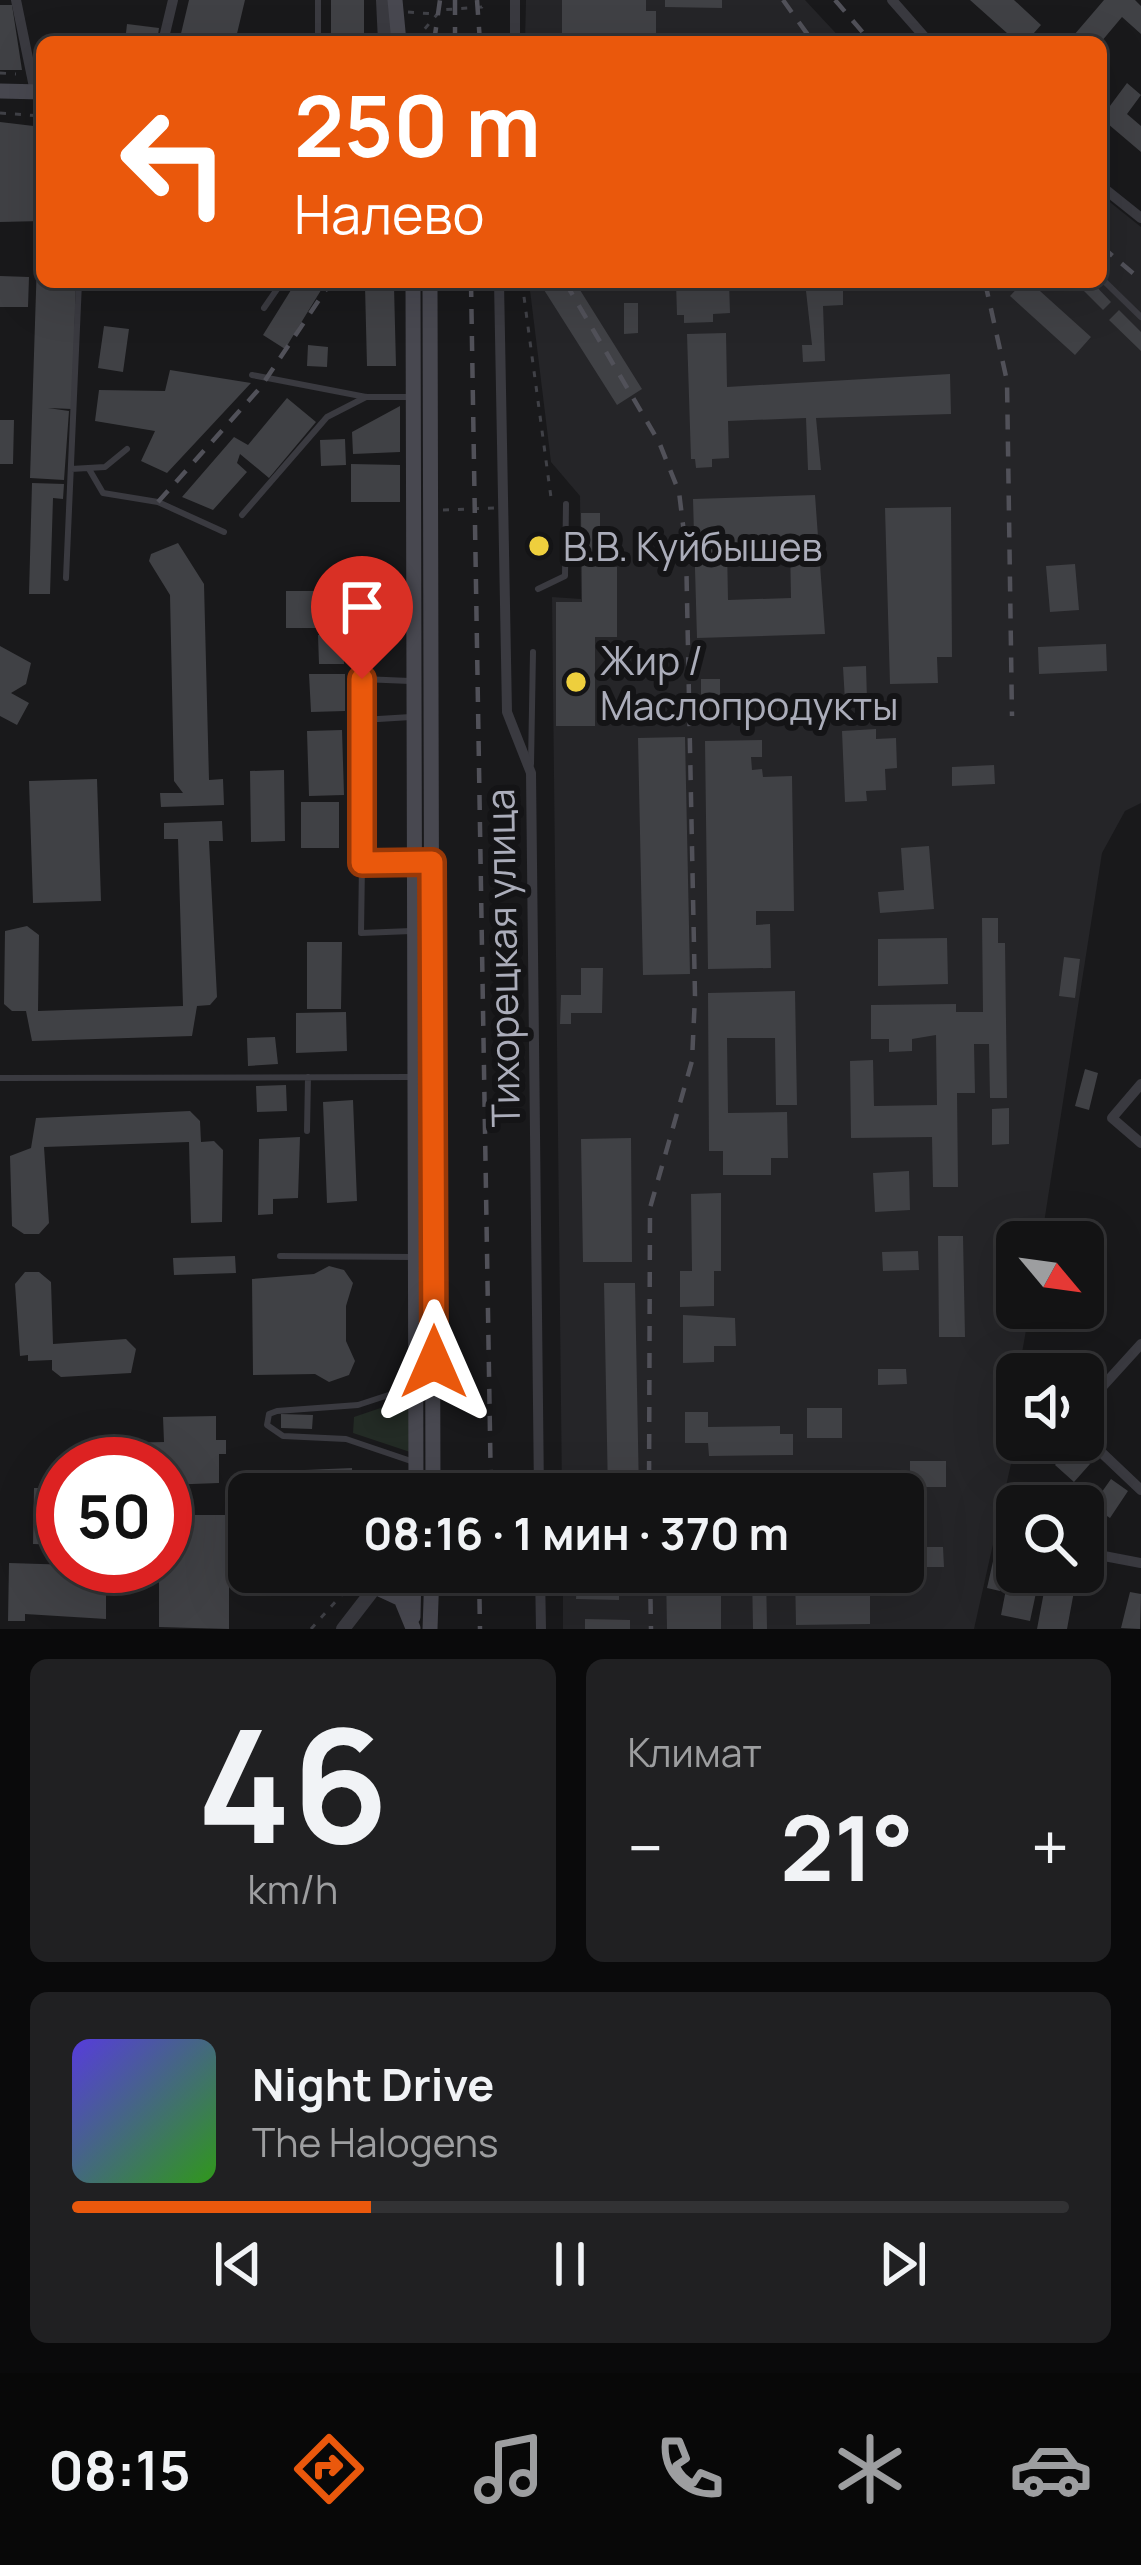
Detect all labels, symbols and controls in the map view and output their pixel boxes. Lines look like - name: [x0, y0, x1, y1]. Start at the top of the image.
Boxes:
- text: 250 m: [294, 67, 541, 182]
- icon: left: [96, 84, 252, 240]
- text: Налево: [294, 176, 484, 250]
- place label: В.В. Куйбышев: [563, 519, 822, 573]
- marker: В.В. Куйбышев: [526, 533, 552, 559]
- pin: [311, 556, 413, 679]
- icon: arrive: [329, 574, 395, 640]
- place label: Жир / Маслопродукты: [600, 633, 898, 732]
- marker: Жир / Маслопродукты: [563, 669, 589, 695]
- street label: Тихорецкая улица: [472, 788, 532, 1128]
- north arrow: [996, 1221, 1104, 1329]
- map controls: [996, 1221, 1104, 1593]
- position arrow: [371, 1299, 497, 1425]
- button: sound: [996, 1353, 1104, 1461]
- speed limit sign: 50: [36, 1437, 192, 1593]
- button: search: [996, 1485, 1104, 1593]
- text: 08:16 · 1 мин · 370 m: [363, 1502, 789, 1564]
- text: 46: [197, 1677, 389, 1890]
- text: Климат: [628, 1725, 762, 1779]
- text: 21°: [780, 1785, 914, 1908]
- text: −: [628, 1802, 663, 1892]
- text: +: [1031, 1802, 1069, 1892]
- text: km/h: [247, 1862, 338, 1916]
- text: Night Drive: [252, 2053, 494, 2115]
- text: The Halogens: [252, 2115, 499, 2169]
- icon: previous: [205, 2231, 271, 2297]
- icon: pause: [537, 2231, 603, 2297]
- icon: next: [870, 2231, 936, 2297]
- icon: directions: [287, 2427, 371, 2511]
- icon: music: [467, 2427, 551, 2511]
- icon: phone: [648, 2427, 732, 2511]
- icon: climate: [828, 2427, 912, 2511]
- icon: car: [1009, 2427, 1093, 2511]
- text: 08:15: [48, 2432, 191, 2506]

